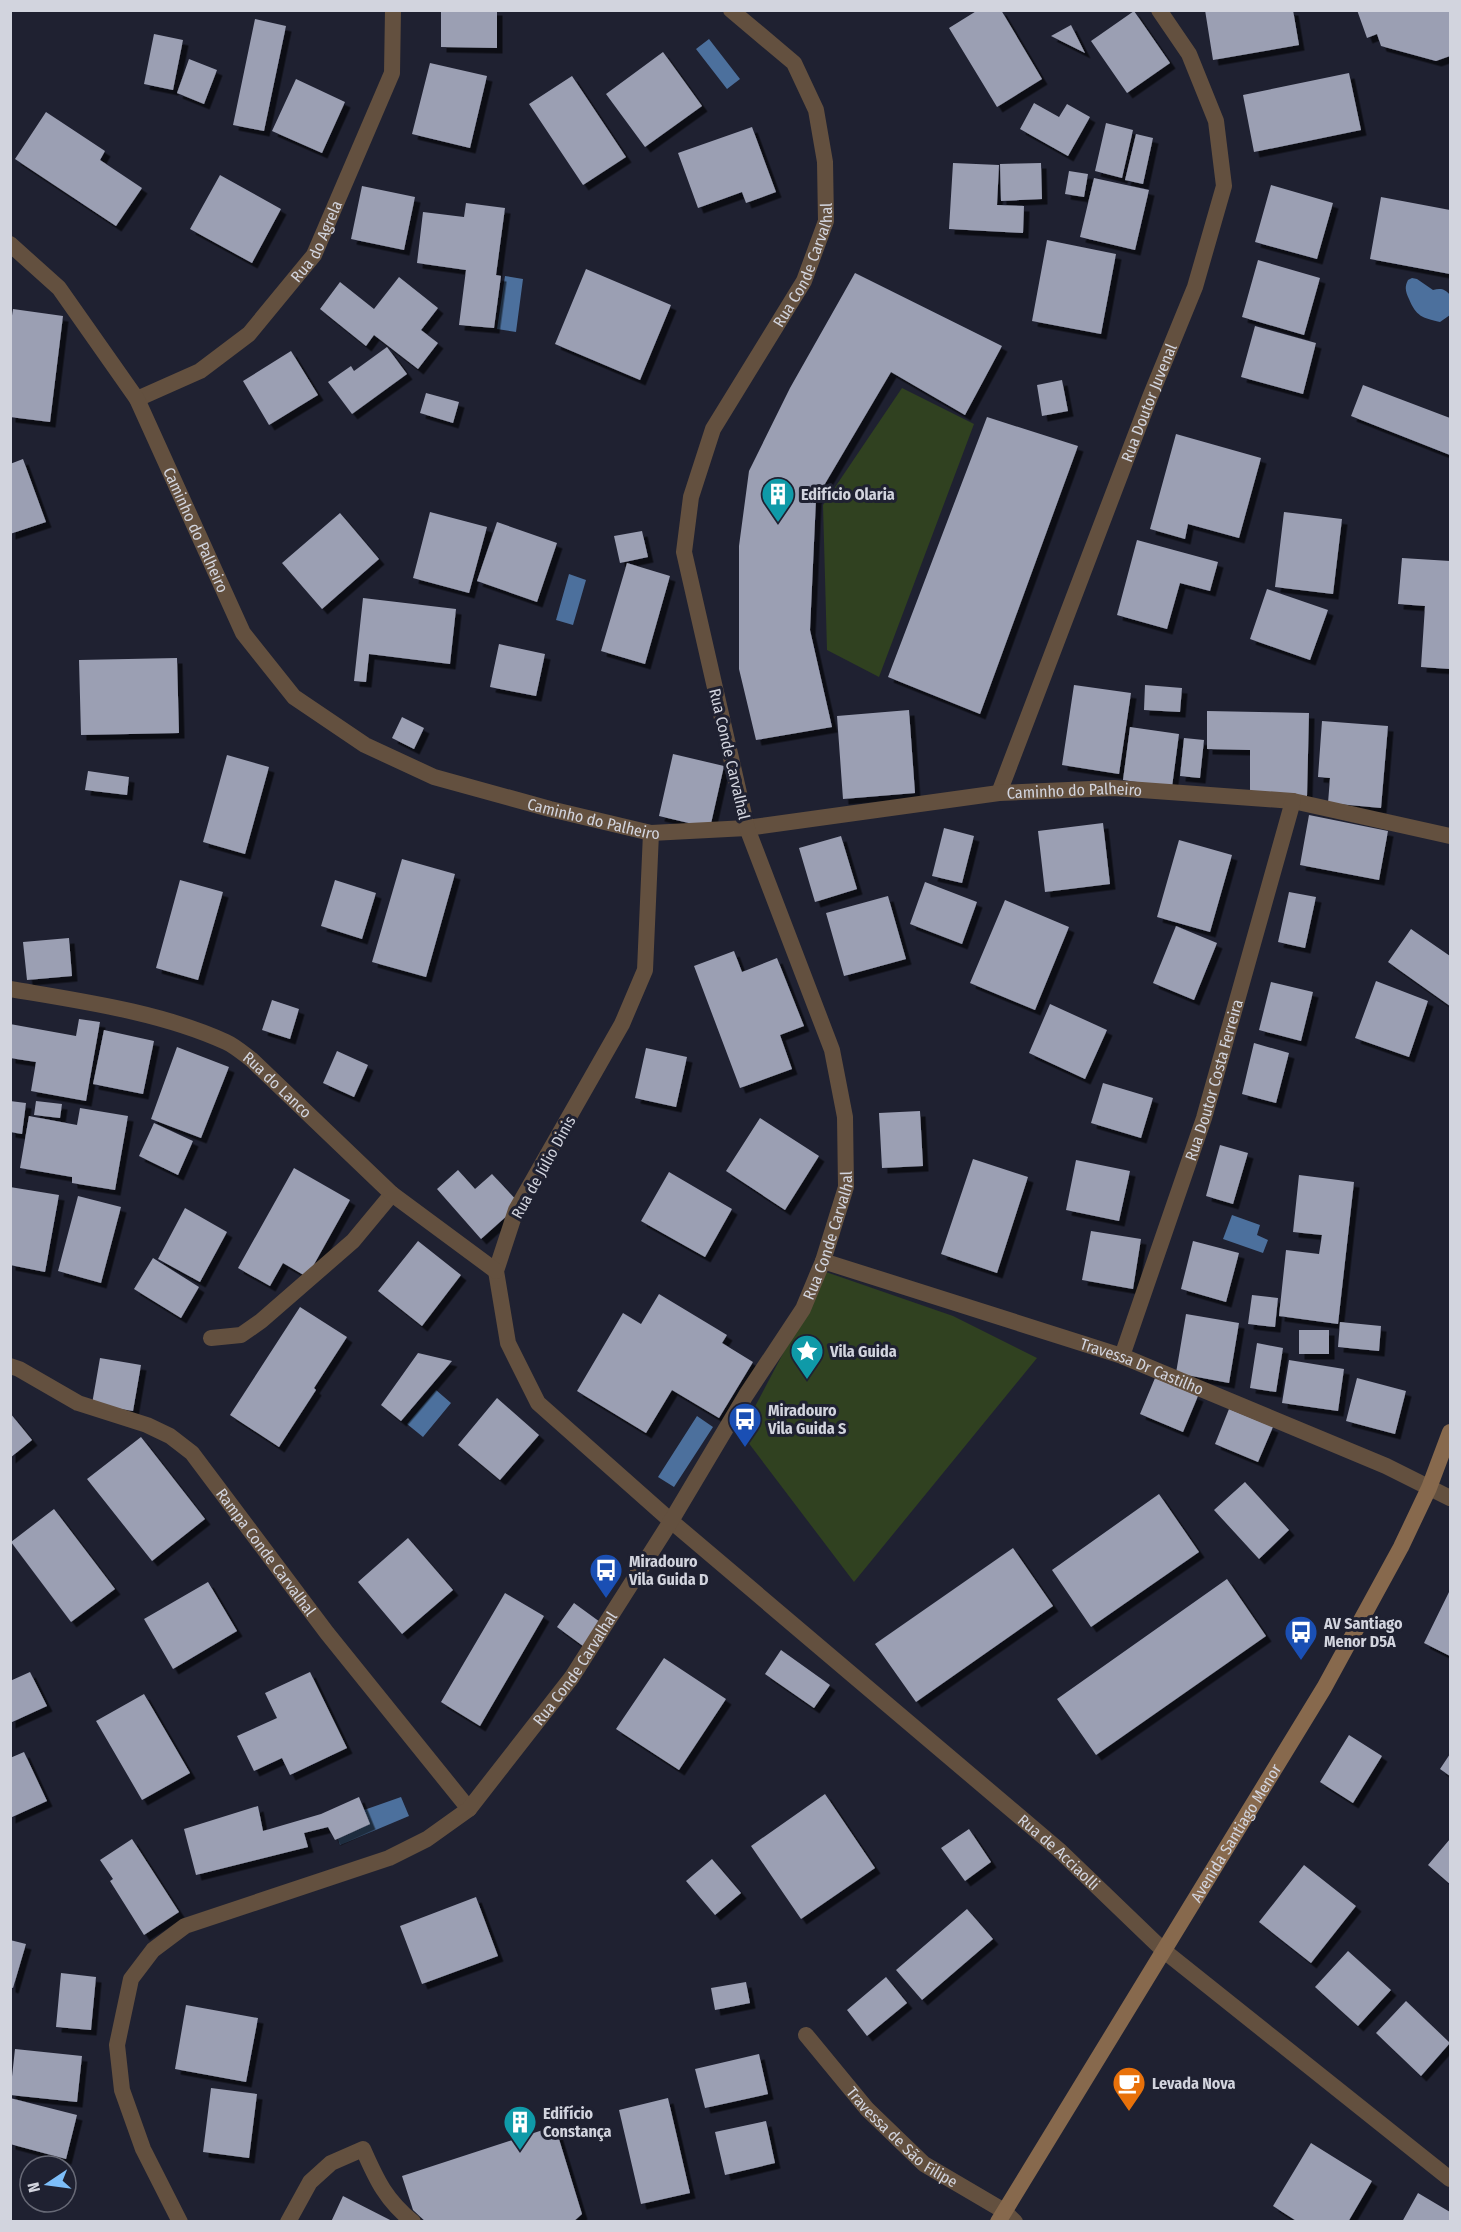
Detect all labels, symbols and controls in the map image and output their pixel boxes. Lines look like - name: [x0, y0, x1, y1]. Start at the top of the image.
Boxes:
- street label: Rua do Agrela: [287, 197, 346, 286]
- street label: Rua Conde Carvalhal: [769, 203, 836, 331]
- street label: Rua Doutor Juvenal: [1117, 341, 1181, 465]
- street label: Caminho do Palheiro: [159, 464, 232, 595]
- building icon: Edifício Olaria: [760, 476, 796, 523]
- place label: Edifício Olaria: [801, 485, 895, 504]
- street label: Rua Conde Carvalhal: [705, 687, 754, 822]
- street label: Caminho do Palheiro: [1006, 779, 1143, 803]
- street label: Caminho do Palheiro: [525, 794, 660, 843]
- street label: Rua Doutor Costa Ferreira: [1181, 997, 1247, 1163]
- street label: Rua do Lanco: [239, 1048, 315, 1122]
- street label: Rua de Júlio Dinis: [507, 1112, 580, 1222]
- street label: Rua Conde Carvalhal: [799, 1171, 857, 1303]
- place icon: Vila Guida: [789, 1333, 825, 1380]
- street label: Travessa Dr Castilho: [1078, 1334, 1207, 1399]
- place label: Vila Guida: [829, 1342, 897, 1361]
- bus stop icon: Miradouro Vila Guida S: [727, 1401, 763, 1448]
- place label: Miradouro Vila Guida S: [767, 1401, 846, 1438]
- street label: Rampa Conde Carvalhal: [212, 1485, 320, 1620]
- bus stop icon: Miradouro Vila Guida D: [588, 1552, 624, 1599]
- place label: Miradouro Vila Guida D: [628, 1552, 709, 1589]
- street label: Rua Conde Carvalhal: [529, 1608, 621, 1729]
- bus stop icon: AV Santiago Menor D5A: [1283, 1614, 1319, 1661]
- place label: AV Santiago Menor D5A: [1323, 1614, 1403, 1651]
- street label: Avenida Santiago Menor: [1187, 1760, 1286, 1906]
- street label: Rua de Acciaolli: [1014, 1810, 1104, 1894]
- cafe icon: Levada Nova: [1111, 2065, 1147, 2112]
- place label: Levada Nova: [1152, 2074, 1235, 2093]
- street label: Travessa de São Filipe: [842, 2083, 961, 2192]
- building icon: Edifício Constança: [502, 2104, 538, 2151]
- place label: Edifício Constança: [543, 2104, 612, 2142]
- north arrow: [18, 2154, 78, 2214]
- text: N: [24, 2180, 44, 2194]

